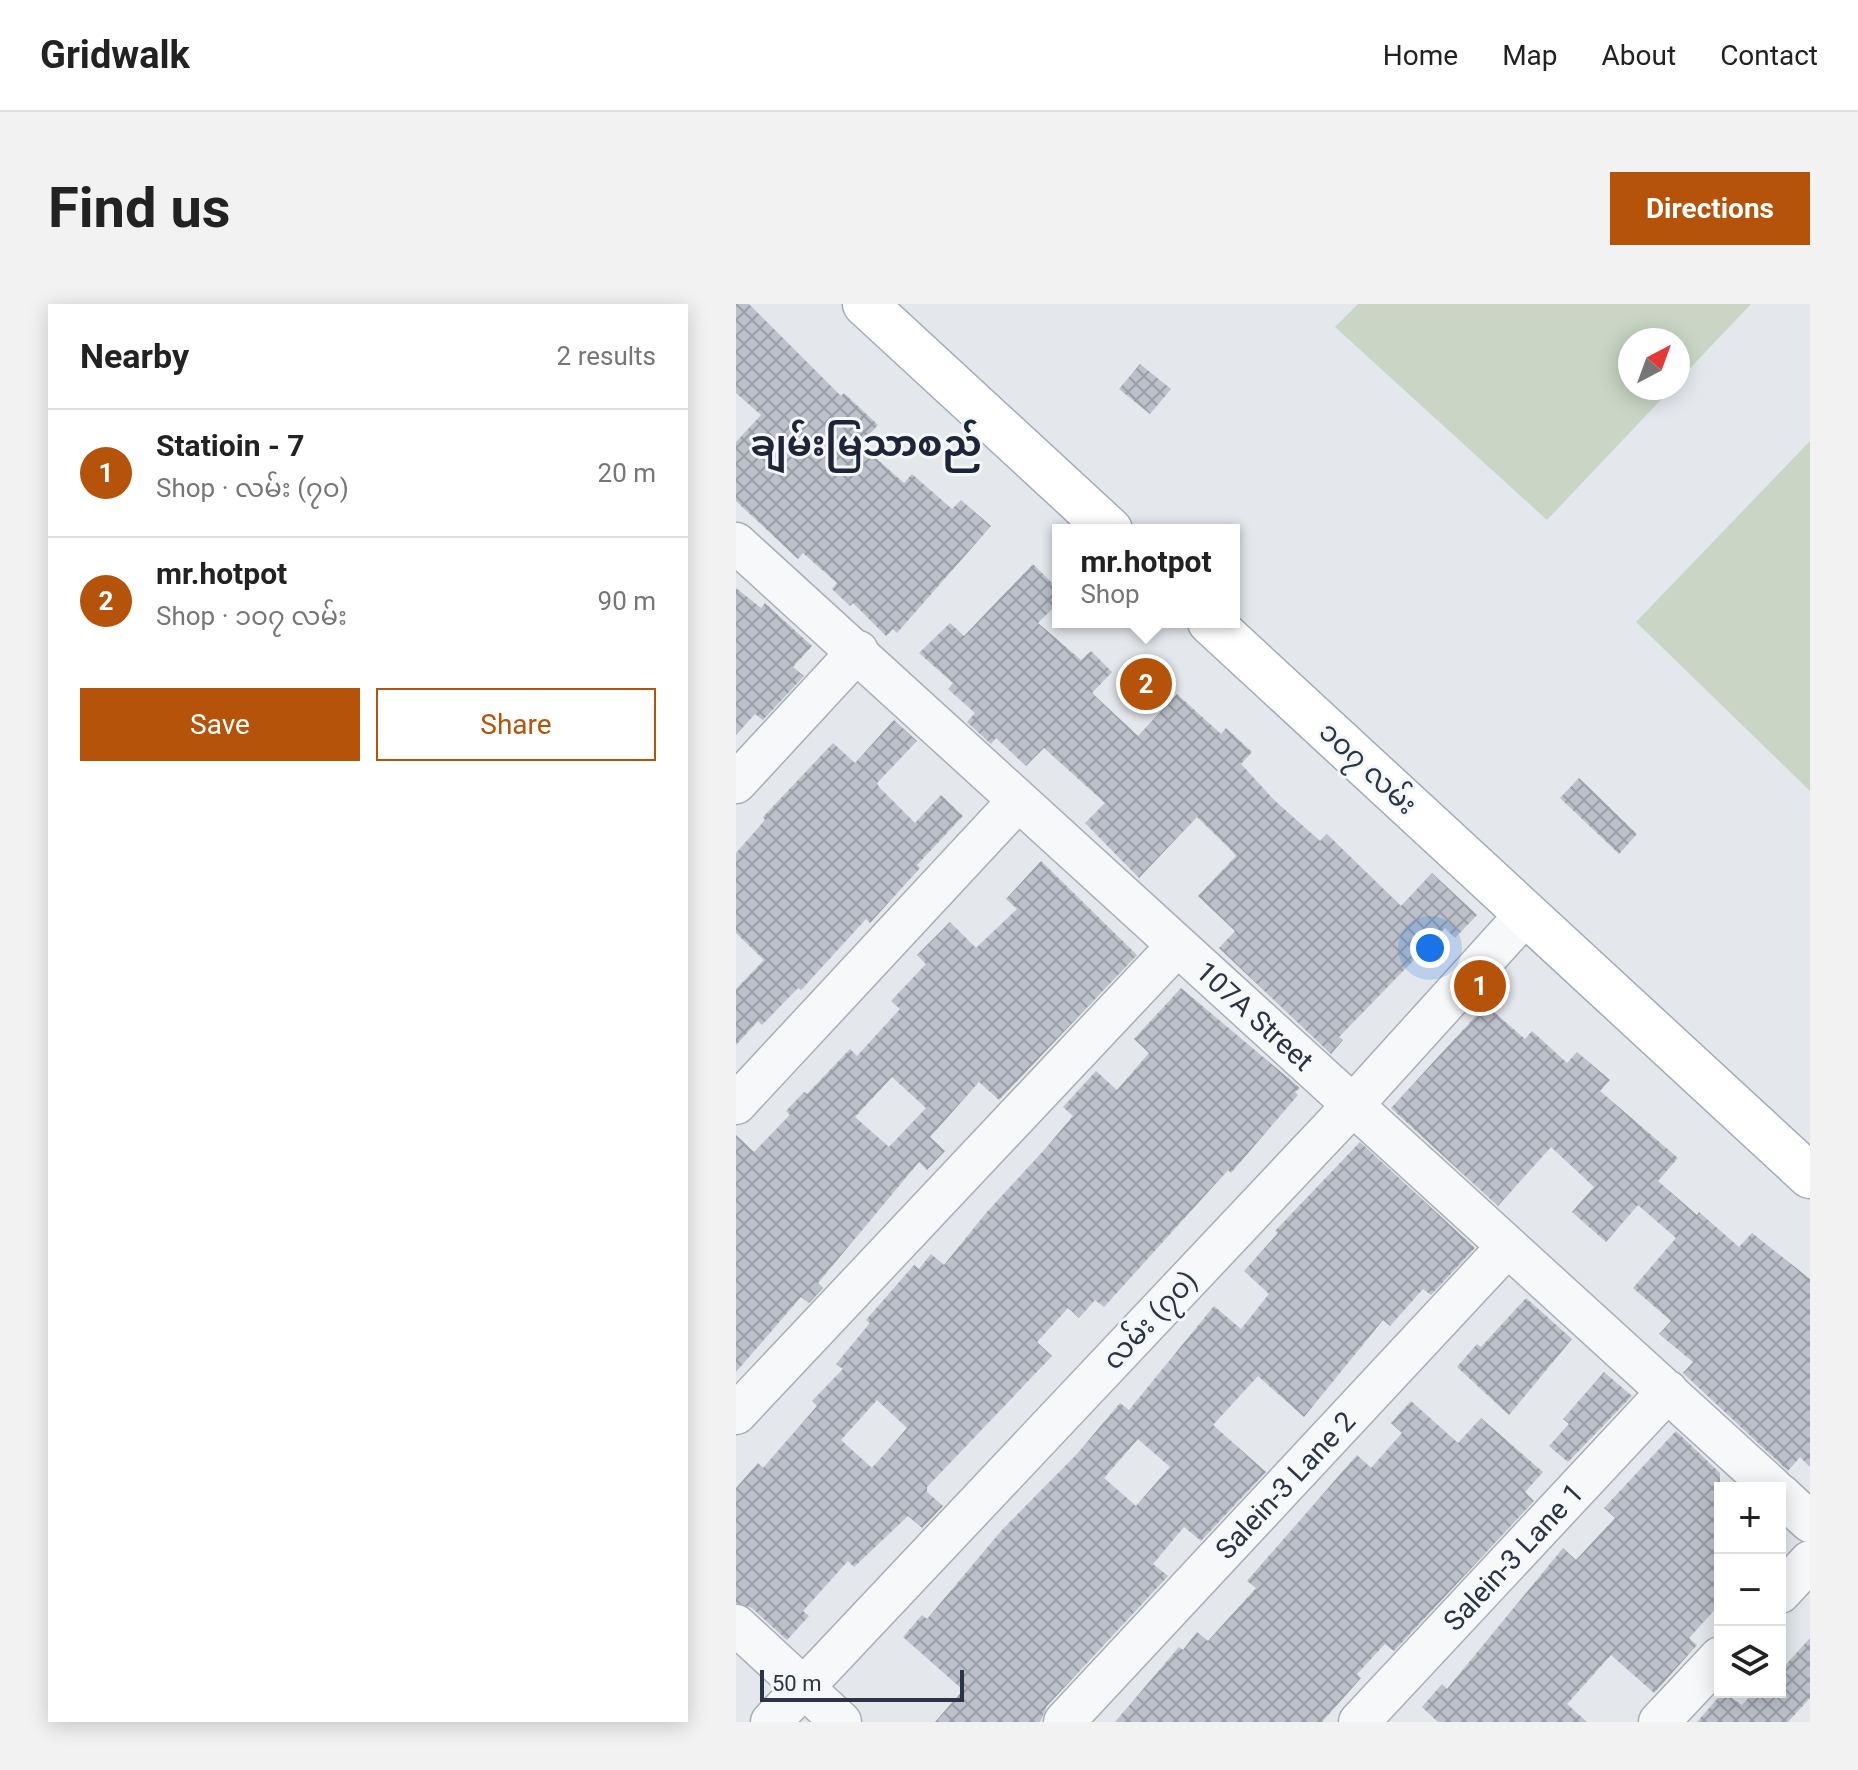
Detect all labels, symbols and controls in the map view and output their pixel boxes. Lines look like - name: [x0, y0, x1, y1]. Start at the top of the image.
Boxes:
- text: Gridwalk: [40, 33, 190, 77]
- text: Home: [1383, 39, 1458, 72]
- text: Map: [1502, 39, 1558, 72]
- text: About: [1602, 39, 1676, 72]
- text: Contact: [1720, 39, 1818, 72]
- button: Directions: [1610, 172, 1810, 245]
- text: Find us: [48, 175, 231, 241]
- north arrow: [1618, 328, 1690, 400]
- text: Nearby: [80, 336, 189, 376]
- text: 2 results: [557, 341, 656, 371]
- district label: ချမ်းမြသာစည်: [750, 419, 982, 474]
- text: Statioin - 7: [156, 428, 304, 463]
- text: 1: [99, 458, 113, 488]
- text: 20 m: [598, 458, 656, 488]
- text: Shop · လမ်း (၇၀): [156, 473, 349, 503]
- popup: [1052, 524, 1240, 628]
- text: mr.hotpot: [1080, 544, 1212, 579]
- text: mr.hotpot: [156, 556, 287, 591]
- text: Shop: [1080, 579, 1140, 609]
- text: 2: [99, 586, 113, 616]
- text: 90 m: [598, 586, 656, 616]
- text: Shop · ၁၀၇ လမ်း: [156, 601, 347, 631]
- pin: 2: [1120, 654, 1172, 714]
- button: Save: [80, 688, 360, 761]
- button: Share: [376, 688, 656, 761]
- street label: ၁၀၇ လမ်း: [1308, 713, 1425, 826]
- your location: [1410, 928, 1450, 968]
- street label: 107A Street: [1190, 954, 1320, 1077]
- pin: 1: [1454, 956, 1506, 1016]
- street label: လမ်း (၇၀): [1095, 1262, 1208, 1380]
- street label: Salein-3 Lane 2: [1208, 1404, 1362, 1566]
- street label: Salein-3 Lane 1: [1436, 1476, 1590, 1637]
- map controls: [1714, 1482, 1786, 1698]
- button: +: [1714, 1482, 1786, 1554]
- button: −: [1714, 1554, 1786, 1626]
- button: layers: [1714, 1626, 1786, 1698]
- scale bar: [760, 1666, 964, 1702]
- text: 50 m: [772, 1671, 821, 1696]

